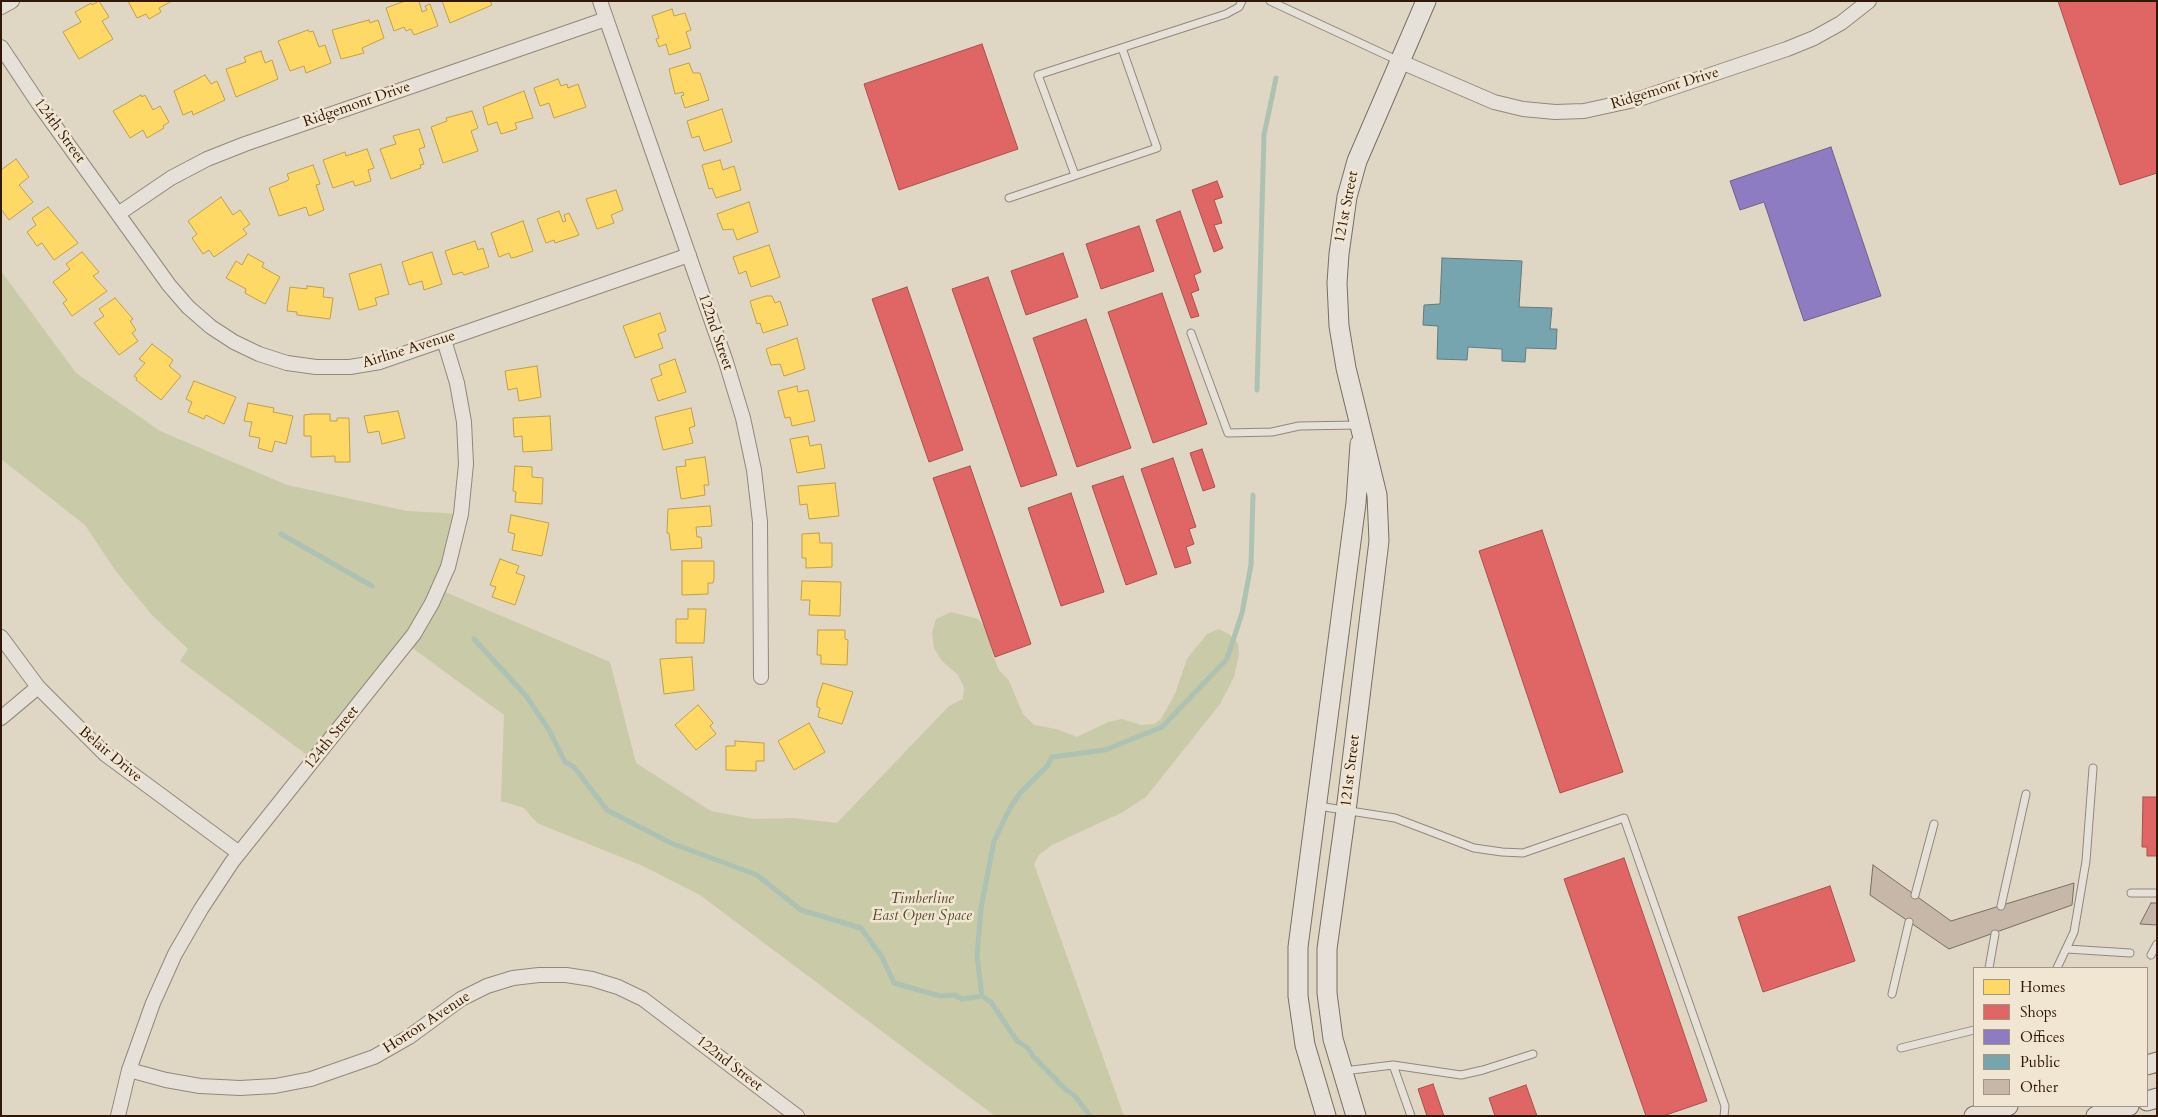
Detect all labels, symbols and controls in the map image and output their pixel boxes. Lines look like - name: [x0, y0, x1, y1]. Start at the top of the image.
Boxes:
- street label: Ridgemont Drive: [1609, 64, 1721, 114]
- street label: Ridgemont Drive: [301, 78, 413, 132]
- street label: 124th Street: [29, 95, 89, 167]
- street label: 121st Street: [1331, 169, 1363, 245]
- street label: 122nd Street: [694, 291, 736, 373]
- street label: Airline Avenue: [360, 327, 458, 373]
- street label: 124th Street: [301, 703, 363, 773]
- street label: Belair Drive: [75, 723, 145, 787]
- street label: 121st Street: [1338, 734, 1364, 808]
- park label: Timberline East Open Space: [872, 891, 972, 926]
- legend: [1973, 967, 2148, 1107]
- text: Homes: [2020, 977, 2065, 997]
- street label: Horton Avenue: [380, 988, 474, 1058]
- text: Shops: [2020, 1002, 2057, 1022]
- text: Offices: [2020, 1027, 2065, 1047]
- street label: 122nd Street: [692, 1032, 766, 1096]
- text: Public: [2020, 1052, 2060, 1072]
- text: Other: [2020, 1077, 2058, 1097]

